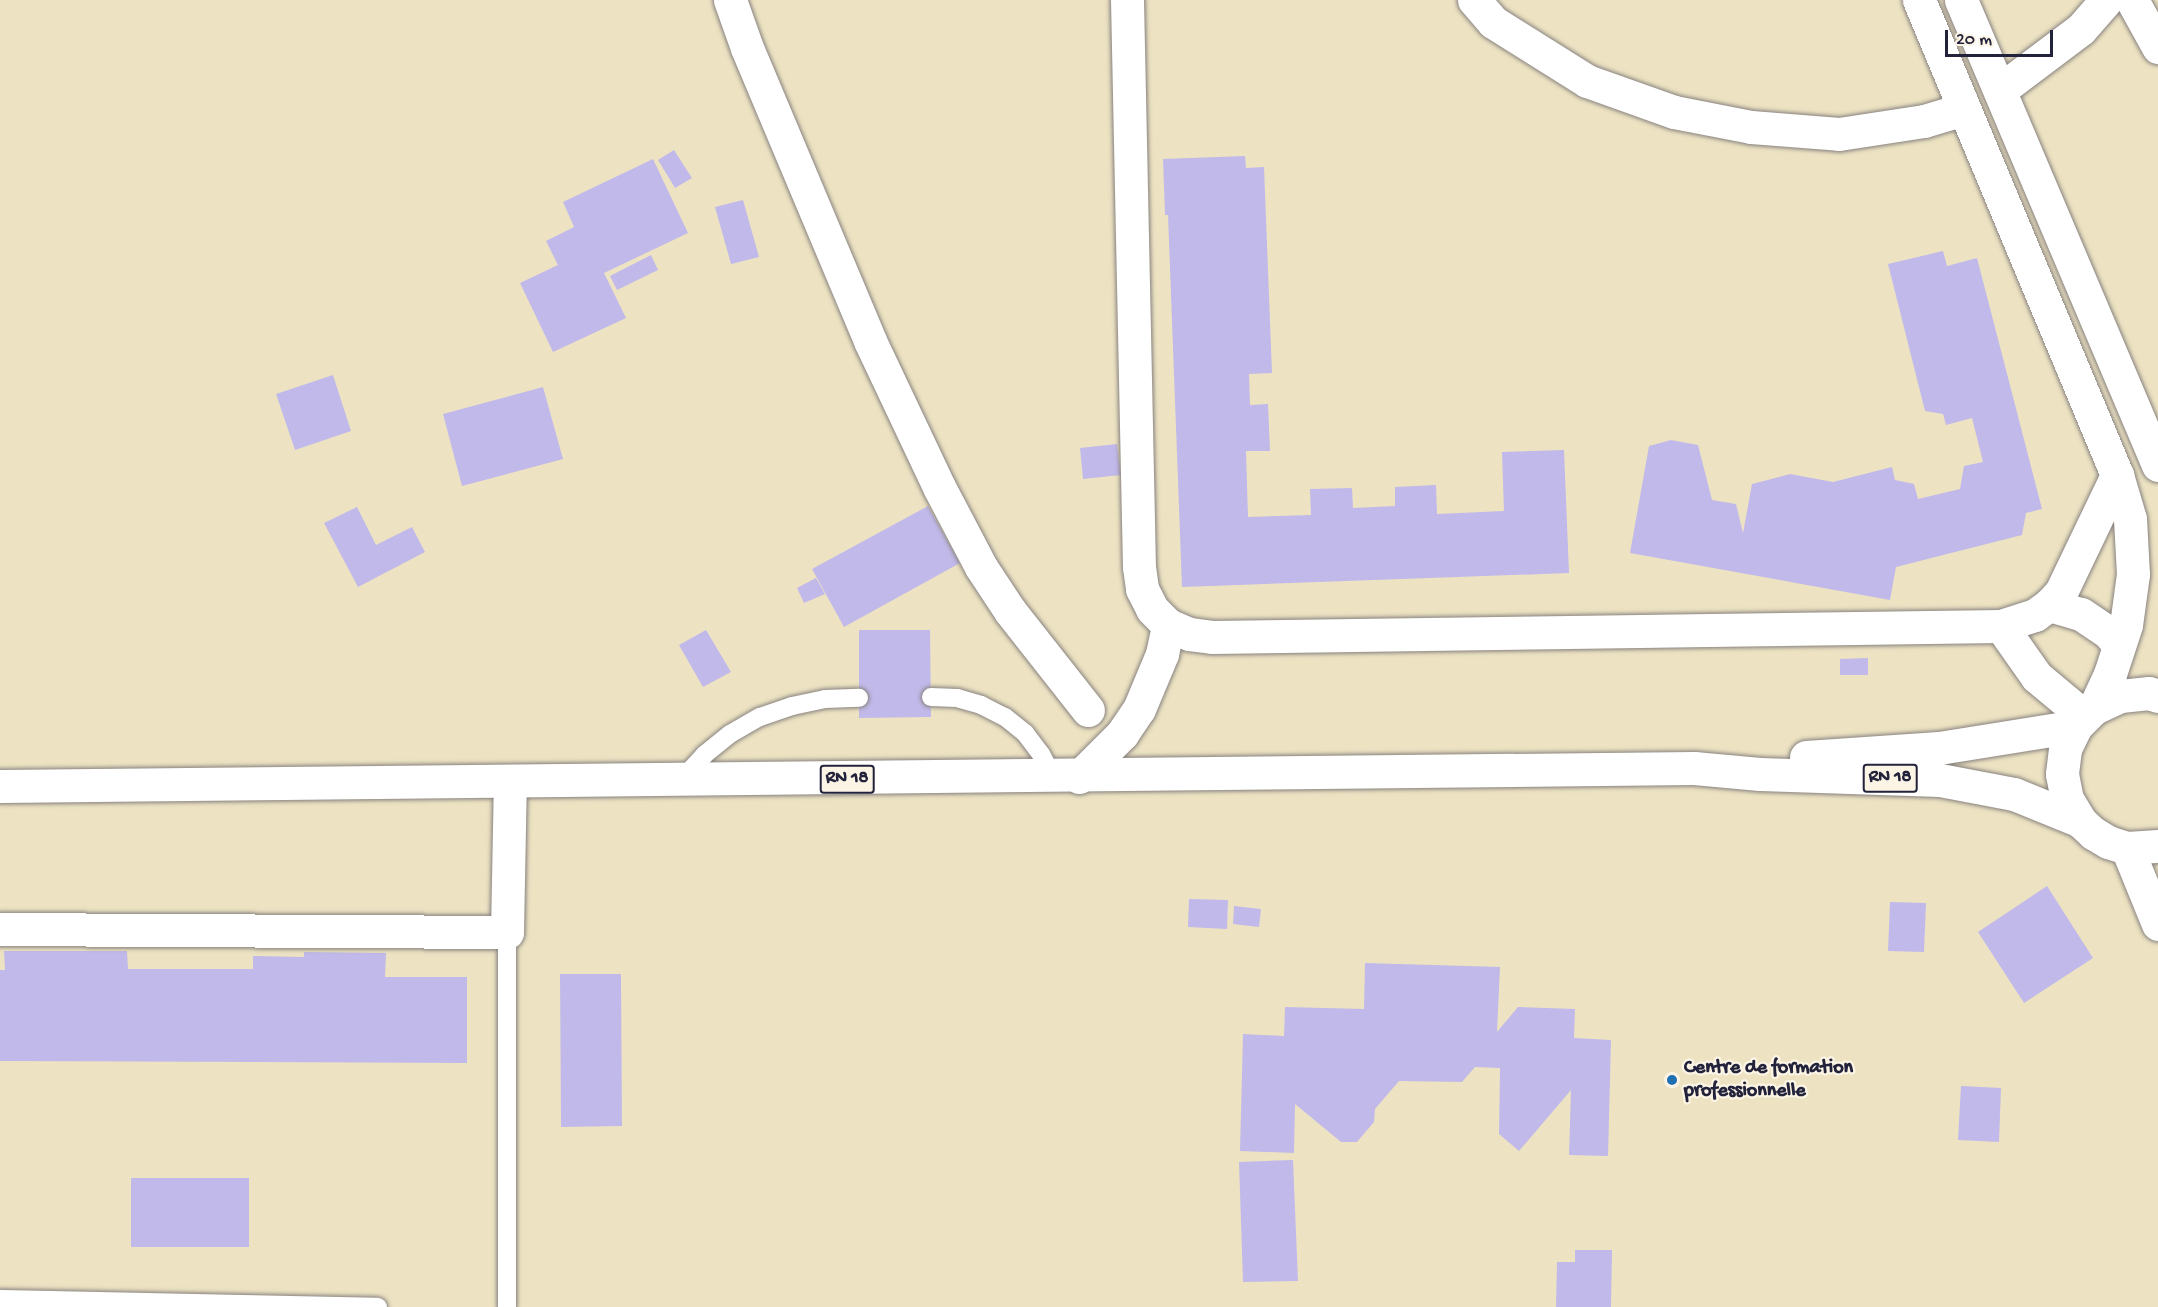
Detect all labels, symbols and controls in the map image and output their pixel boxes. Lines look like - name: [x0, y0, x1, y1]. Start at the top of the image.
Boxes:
- scale bar: [1948, 18, 2056, 56]
- text: 20 m: [1956, 30, 1992, 51]
- road number: RN 18: [1862, 763, 1918, 793]
- road number: RN 18: [818, 764, 876, 794]
- place label: Centre de formation professionnelle: [1684, 1056, 1853, 1103]
- marker: Centre de formation professionnelle: [1665, 1073, 1679, 1087]

